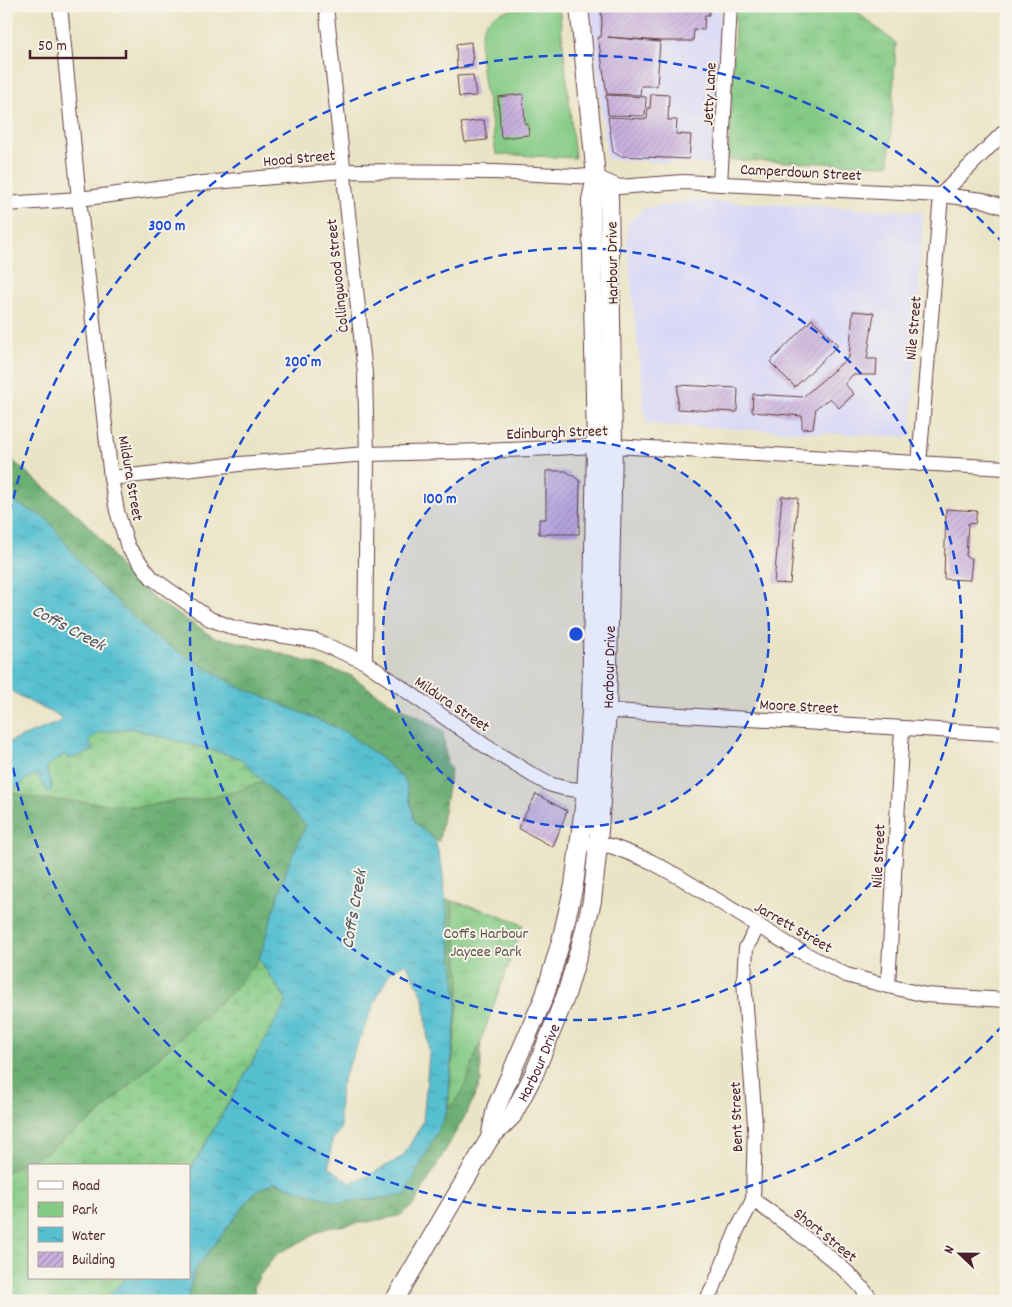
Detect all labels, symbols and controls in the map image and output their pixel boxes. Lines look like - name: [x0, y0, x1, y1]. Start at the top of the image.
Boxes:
- scale bar: [30, 28, 126, 60]
- text: 50 m: [38, 36, 67, 58]
- street label: Jetty Lane: [697, 62, 724, 126]
- street label: Hood Street: [262, 145, 336, 174]
- street label: Camperdown Street: [740, 159, 862, 188]
- text: 300 m: [149, 216, 185, 238]
- street label: Collingwood Street: [321, 217, 356, 334]
- street label: Harbour Drive: [601, 221, 626, 305]
- street label: Nile Street: [900, 295, 929, 361]
- text: 200 m: [285, 352, 321, 374]
- street label: Edinburgh Street: [506, 420, 608, 447]
- street label: Mildura Street: [111, 434, 148, 523]
- text: 100 m: [423, 489, 457, 511]
- water label: Coffs Creek: [27, 599, 110, 660]
- centre of rings: [567, 625, 585, 643]
- street label: Harbour Drive: [598, 625, 623, 709]
- street label: Mildura Street: [409, 671, 494, 739]
- street label: Moore Street: [759, 694, 839, 721]
- street label: Nile Street: [866, 823, 893, 889]
- water label: Coffs Creek: [336, 866, 375, 951]
- street label: Jarrett Street: [750, 897, 836, 960]
- park label: Coffs Harbour Jaycee Park: [444, 923, 528, 964]
- street label: Harbour Drive: [512, 1021, 567, 1106]
- street label: Bent Street: [725, 1081, 750, 1153]
- legend: [28, 1164, 190, 1280]
- text: Road: [72, 1176, 100, 1198]
- text: Park: [72, 1200, 98, 1222]
- street label: Short Street: [788, 1203, 861, 1269]
- text: Water: [72, 1226, 106, 1248]
- north arrow: [934, 1230, 984, 1280]
- text: N: [939, 1243, 960, 1257]
- text: Building: [72, 1250, 115, 1272]

